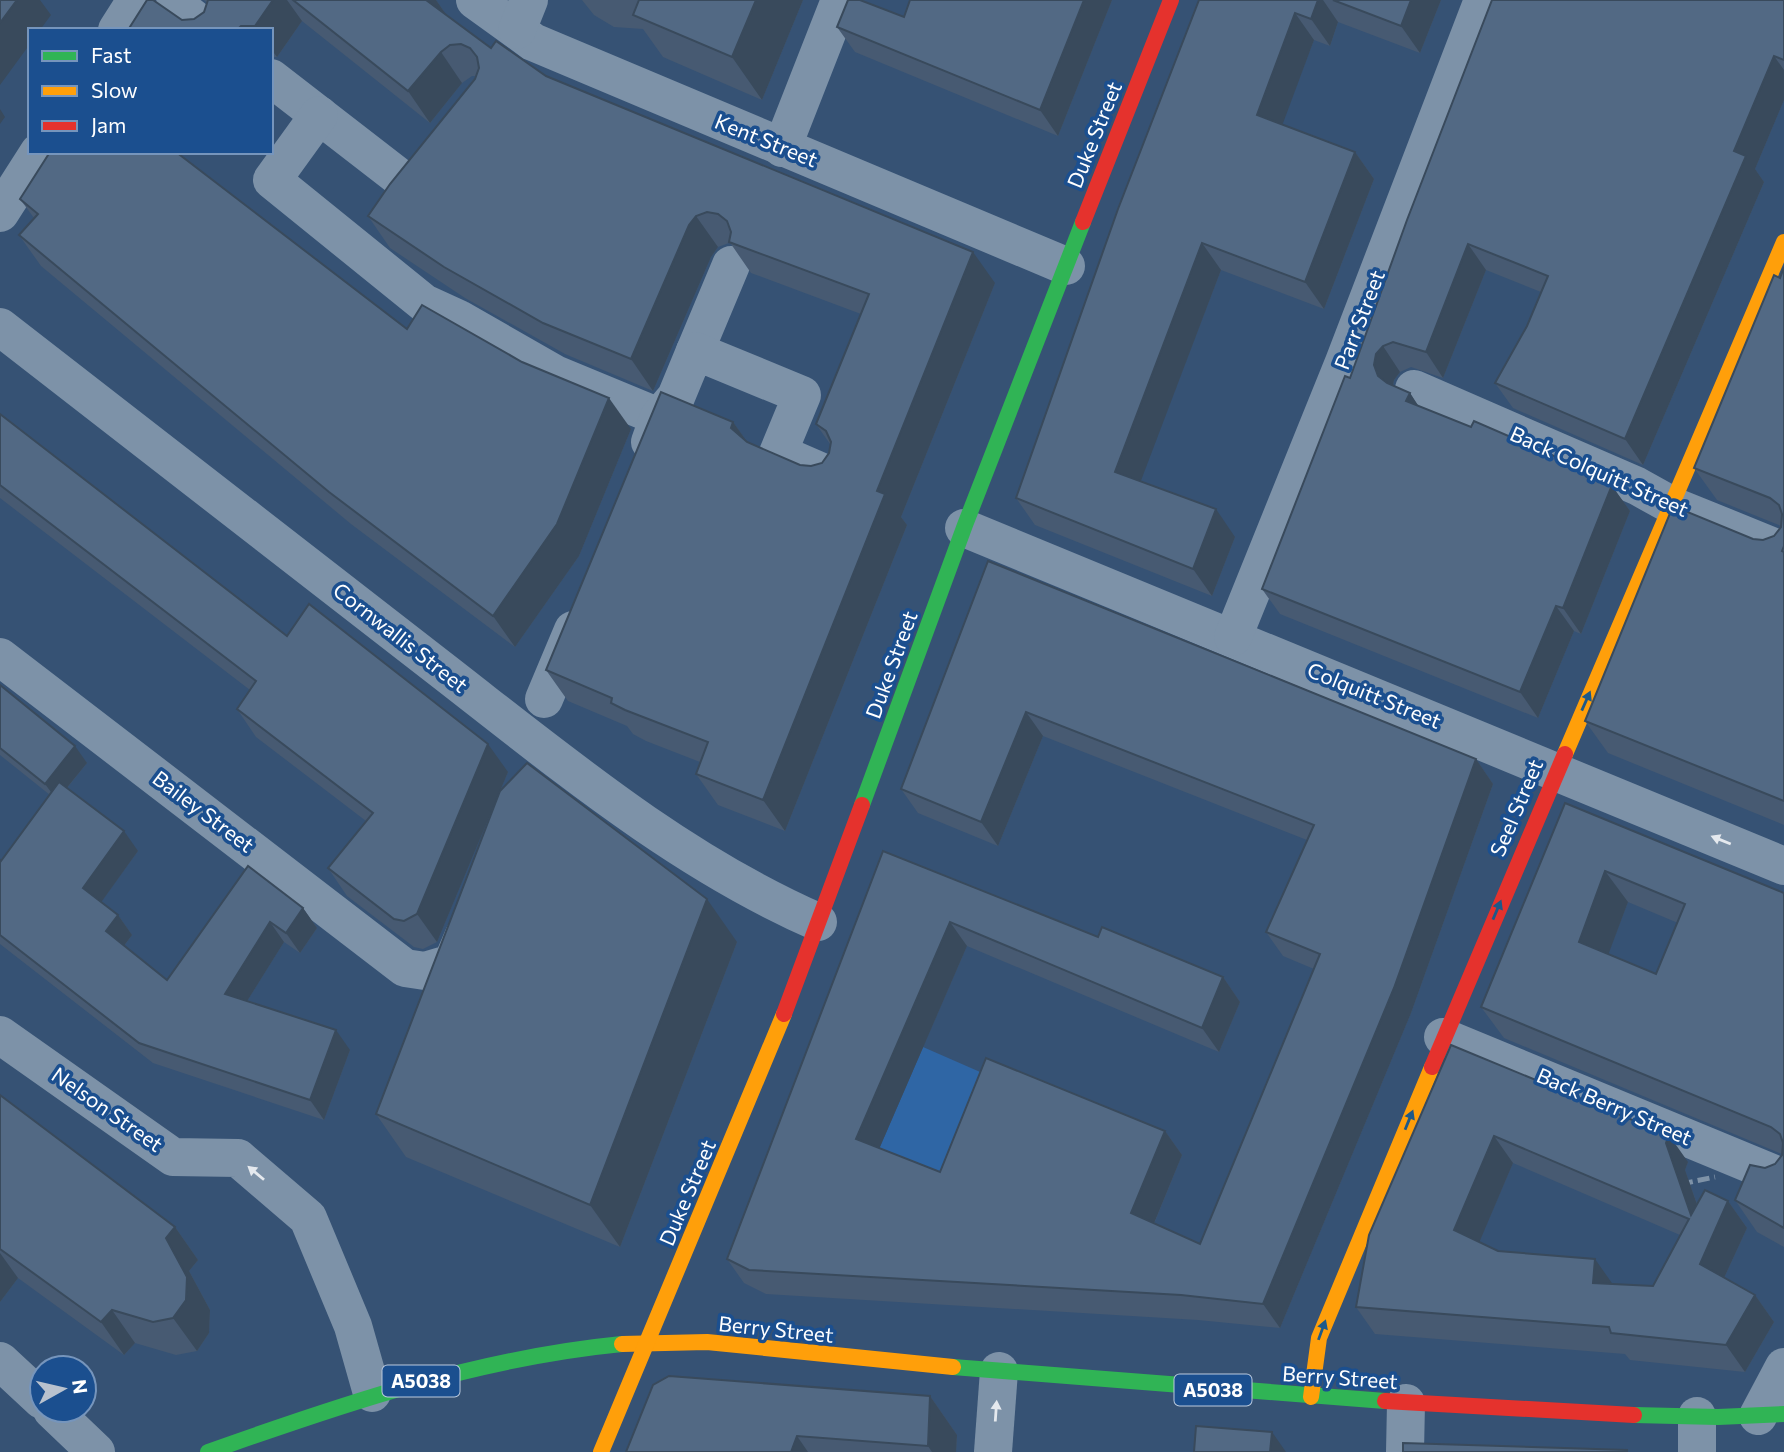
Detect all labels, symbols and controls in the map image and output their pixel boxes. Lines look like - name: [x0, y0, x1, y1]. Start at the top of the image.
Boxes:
- legend: [28, 28, 273, 154]
- text: Fast: [91, 42, 132, 67]
- text: Slow: [91, 77, 138, 102]
- street label: Duke Street: [1061, 78, 1126, 191]
- street label: Kent Street: [712, 108, 822, 172]
- text: Jam: [91, 112, 126, 137]
- street label: Parr Street: [1328, 266, 1389, 373]
- street label: Back Colquitt Street: [1507, 420, 1693, 521]
- street label: Cornwallis Street: [329, 577, 473, 697]
- street label: Duke Street: [860, 607, 922, 722]
- street label: Colquitt Street: [1304, 656, 1445, 733]
- one-way arrow: [1580, 691, 1592, 711]
- street label: Seel Street: [1484, 755, 1547, 860]
- street label: Bailey Street: [148, 765, 259, 857]
- one-way arrow: [1711, 834, 1731, 846]
- one-way arrow: [1491, 899, 1502, 920]
- street label: Nelson Street: [48, 1061, 168, 1156]
- street label: Back Berry Street: [1533, 1062, 1696, 1150]
- one-way arrow: [1403, 1109, 1414, 1130]
- street label: Duke Street: [653, 1136, 720, 1249]
- one-way arrow: [248, 1166, 265, 1181]
- street label: Berry Street: [717, 1310, 835, 1347]
- one-way arrow: [1317, 1320, 1328, 1341]
- north arrow: [28, 1354, 98, 1424]
- street label: Berry Street: [1282, 1360, 1399, 1393]
- road number: A5038: [382, 1366, 460, 1396]
- road number: A5038: [1174, 1374, 1252, 1406]
- text: N: [68, 1378, 93, 1395]
- one-way arrow: [991, 1400, 1002, 1422]

